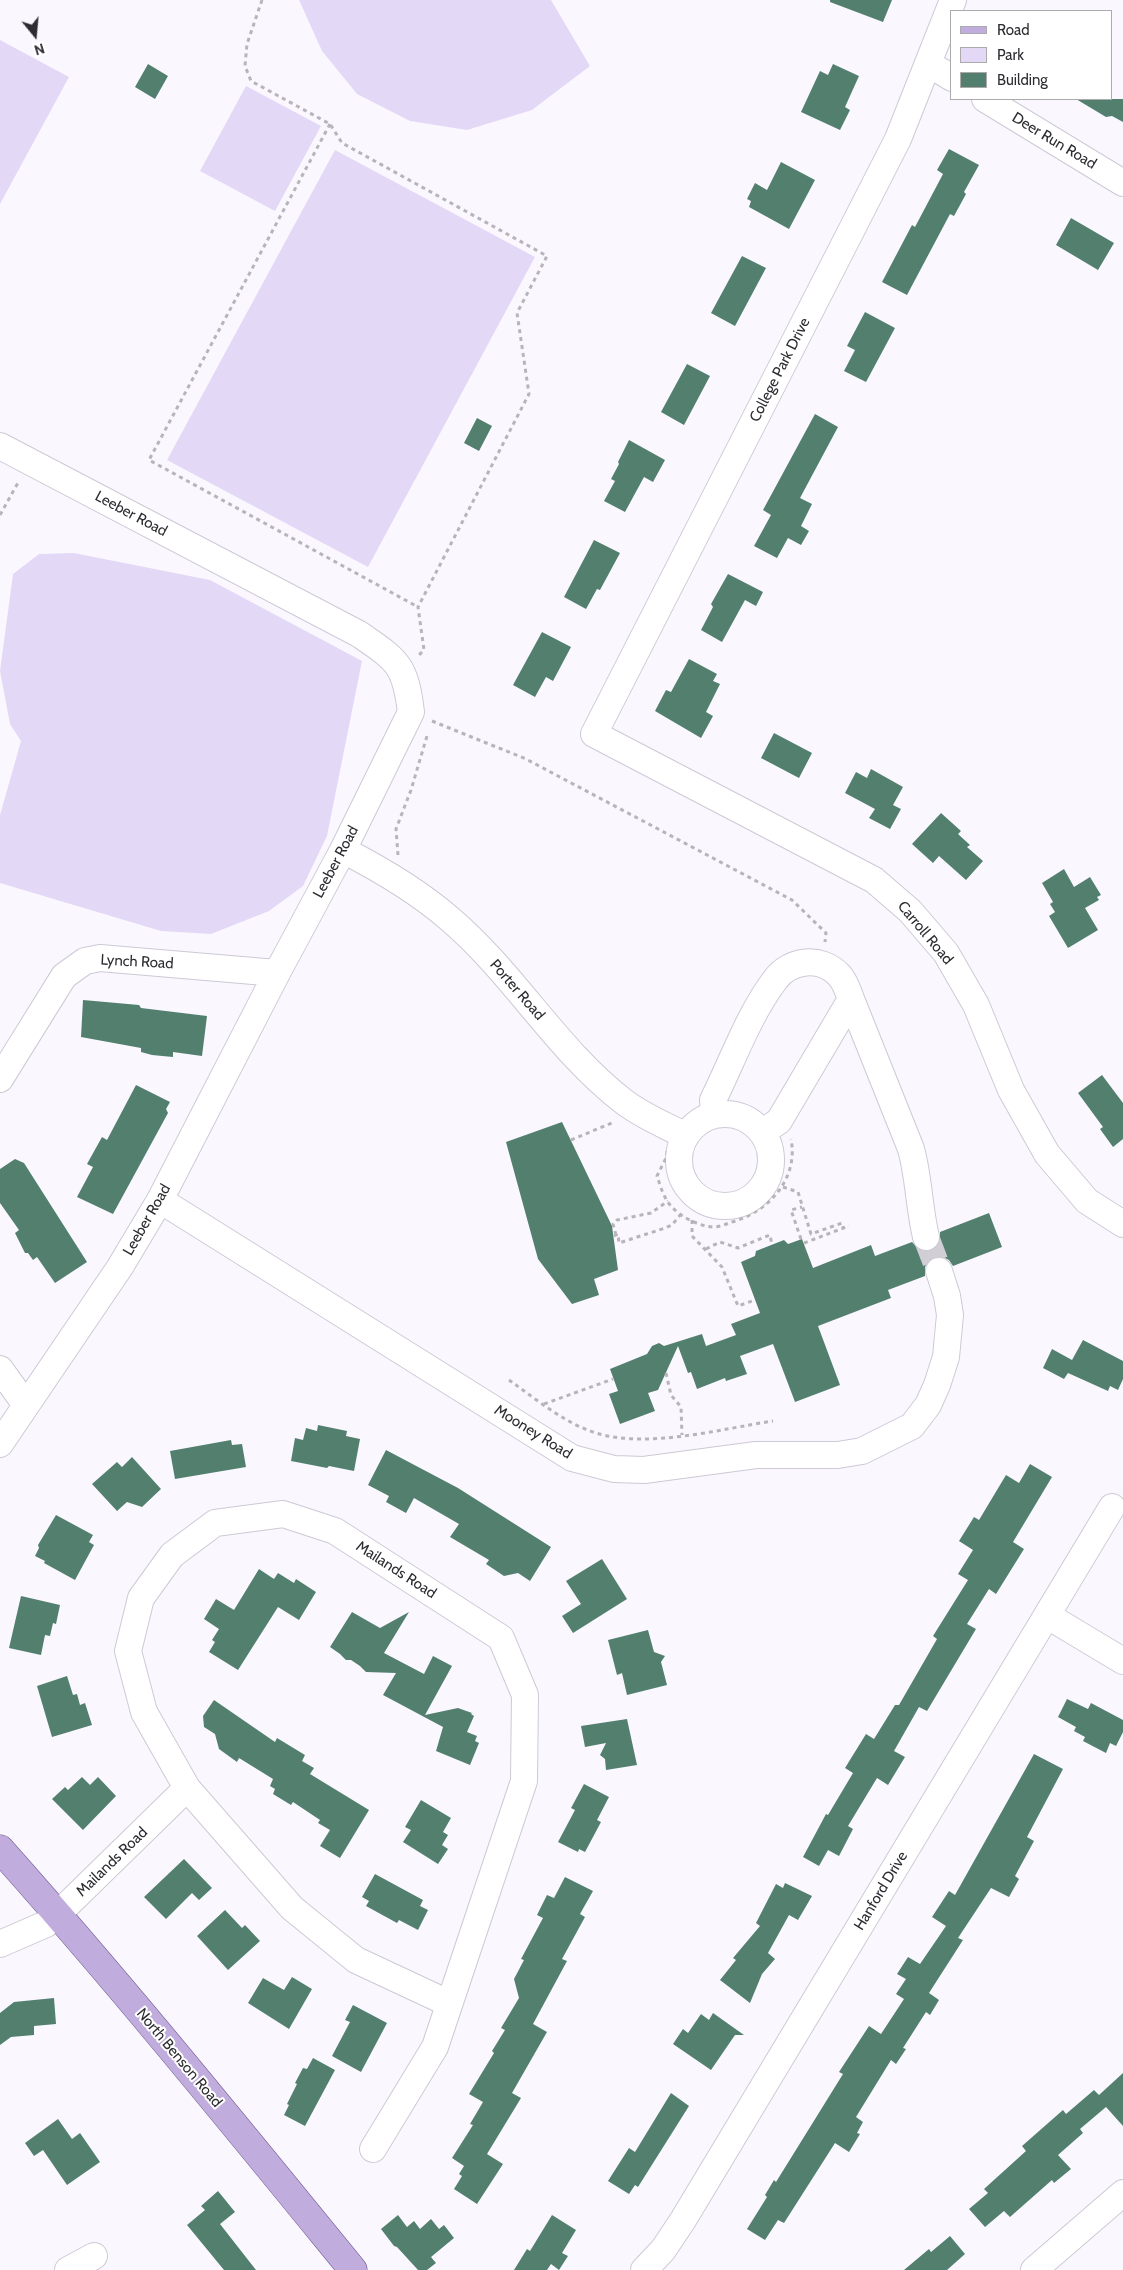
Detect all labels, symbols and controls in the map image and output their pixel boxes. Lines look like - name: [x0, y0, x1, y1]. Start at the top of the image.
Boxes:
- north arrow: [10, 10, 60, 60]
- legend: [950, 10, 1113, 100]
- text: Road: [997, 21, 1030, 39]
- text: N: [32, 39, 47, 59]
- text: Park: [997, 46, 1024, 64]
- text: Building: [997, 71, 1048, 89]
- street label: Deer Run Road: [1009, 109, 1099, 173]
- street label: College Park Drive: [746, 315, 814, 425]
- street label: Leeber Road: [92, 487, 170, 541]
- street label: Leeber Road: [309, 823, 363, 901]
- street label: Carroll Road: [893, 898, 957, 968]
- street label: Lynch Road: [100, 951, 174, 973]
- street label: Porter Road: [486, 956, 548, 1024]
- street label: Leeber Road: [119, 1181, 175, 1259]
- street label: Mooney Road: [491, 1401, 575, 1463]
- street label: Mailands Road: [353, 1537, 439, 1603]
- street label: Mailands Road: [73, 1824, 151, 1900]
- street label: Hanford Drive: [850, 1848, 912, 1934]
- street label: North Benson Road: [132, 2005, 226, 2111]

